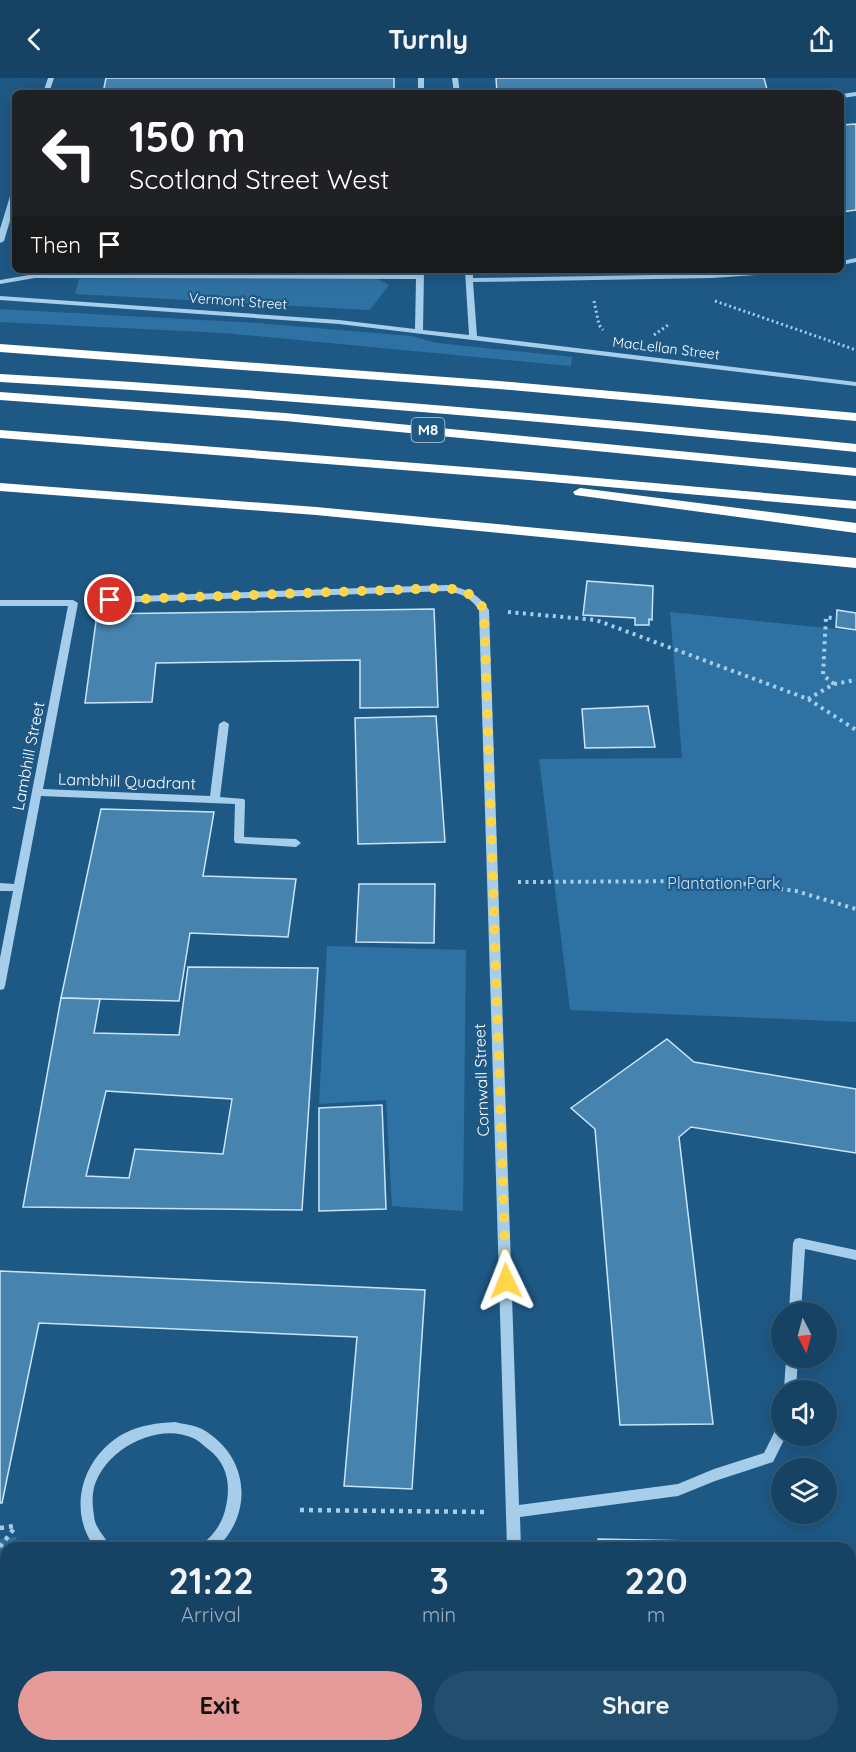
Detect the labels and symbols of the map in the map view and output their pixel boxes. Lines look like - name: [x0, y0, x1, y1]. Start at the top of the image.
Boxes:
- street label: Vermont Street: [188, 289, 288, 313]
- street label: MacLellan Street: [611, 332, 721, 364]
- road number: M8: [412, 418, 444, 442]
- pin: [84, 574, 135, 625]
- street label: Lambhill Street: [8, 700, 48, 812]
- street label: Lambhill Quadrant: [58, 769, 196, 793]
- park label: Plantation Park: [667, 873, 781, 893]
- street label: Cornwall Street: [469, 1023, 493, 1137]
- position arrow: [474, 1249, 538, 1313]
- north arrow: [771, 1302, 837, 1368]

